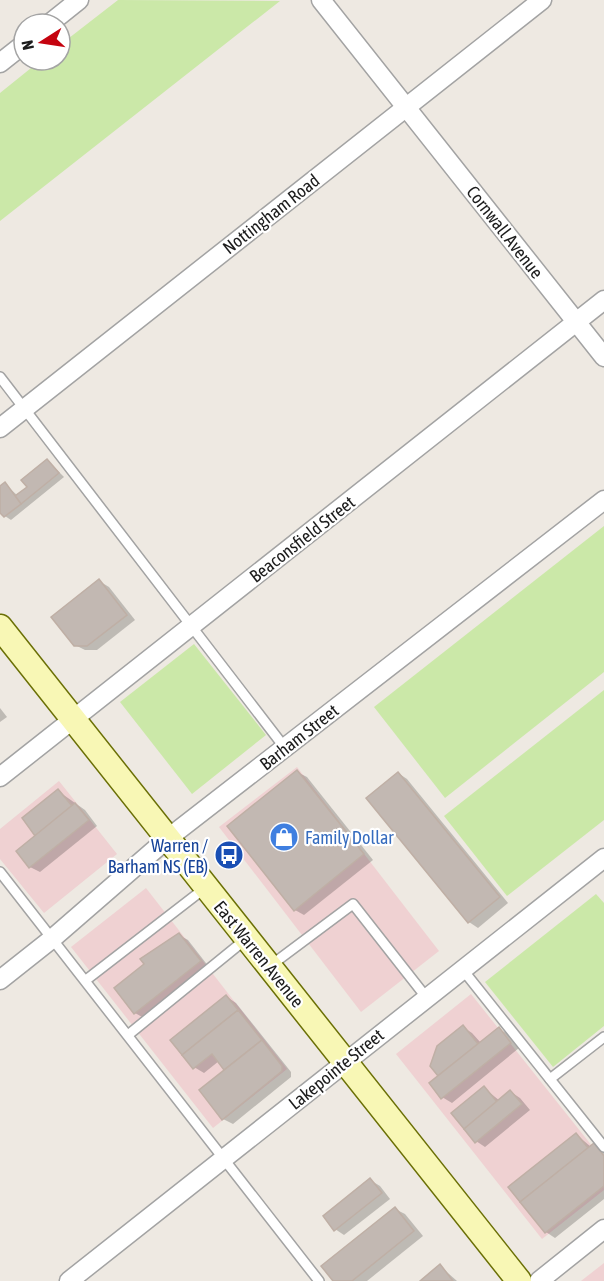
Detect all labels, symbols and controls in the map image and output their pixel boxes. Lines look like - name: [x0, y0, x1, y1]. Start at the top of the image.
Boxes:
- north arrow: [12, 12, 72, 72]
- text: N: [18, 39, 37, 52]
- street label: Nottingham Road: [218, 170, 324, 258]
- street label: Cornwall Avenue: [462, 182, 548, 282]
- street label: Beaconsfield Street: [245, 491, 359, 587]
- street label: Barham Street: [255, 700, 343, 774]
- shop icon: Family Dollar: [268, 821, 300, 853]
- place label: Family Dollar: [305, 827, 394, 848]
- place label: Warren / Barham NS (EB): [108, 835, 208, 877]
- bus stop icon: Warren / Barham NS (EB): [213, 839, 245, 871]
- street label: East Warren Avenue: [210, 897, 308, 1011]
- street label: Lakepointe Street: [284, 1024, 388, 1114]

